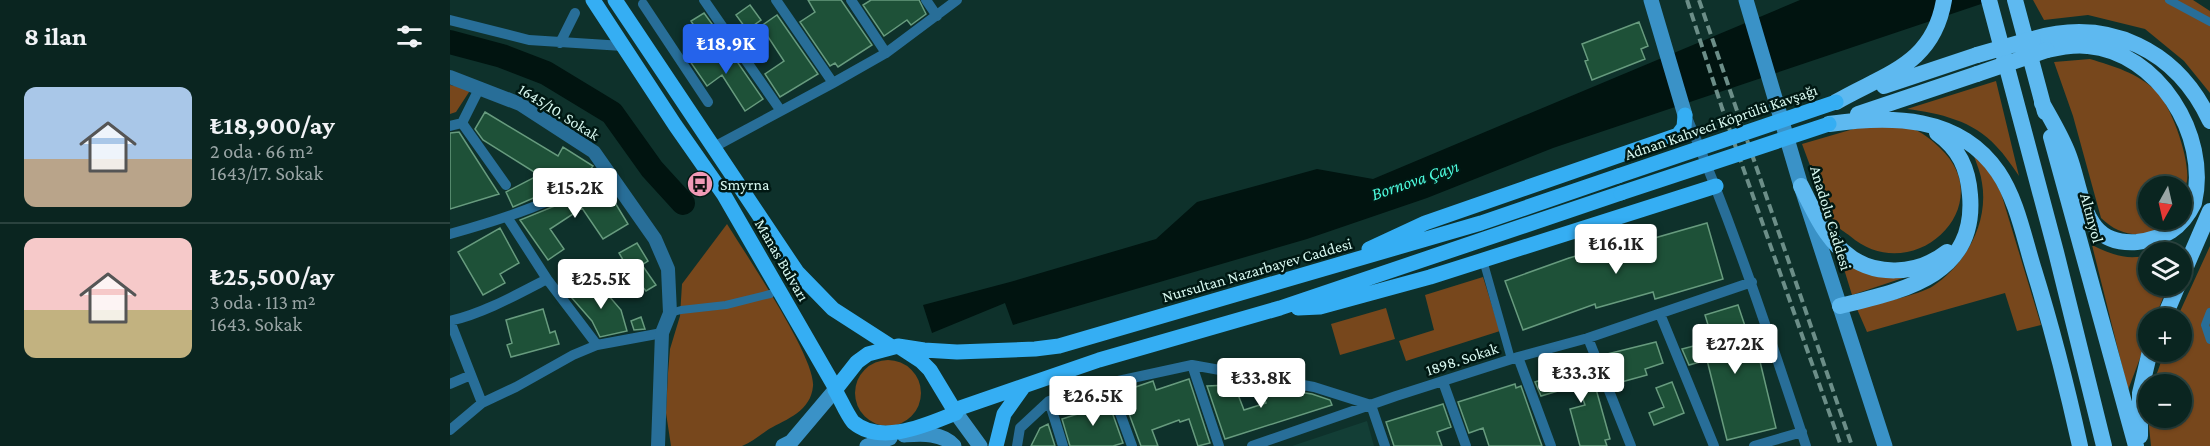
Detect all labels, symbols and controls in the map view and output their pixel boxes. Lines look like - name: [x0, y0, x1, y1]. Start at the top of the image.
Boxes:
- icon: filters: [393, 20, 426, 53]
- text: 8 ilan: [24, 22, 87, 51]
- pin: ₺18.9K: [677, 24, 775, 75]
- text: ₺18.9K: [697, 32, 755, 54]
- street label: 1645/10. Sokak: [515, 80, 603, 144]
- street label: Adnan Kahveci Köprülü Kavşağı: [1622, 81, 1820, 164]
- icon: home: [72, 111, 144, 183]
- text: ₺18,900/ay: [210, 111, 335, 140]
- text: 2 oda · 66 m²: [210, 140, 313, 162]
- water label: Bornova Çayı: [1369, 156, 1462, 204]
- text: 1643/17. Sokak: [210, 162, 323, 184]
- street label: Anadolu Caddesi: [1807, 164, 1855, 272]
- pin: ₺15.2K: [526, 168, 624, 219]
- bus stop icon: Smyrna: [685, 169, 715, 199]
- text: ₺15.2K: [547, 176, 603, 198]
- place label: Smyrna: [720, 176, 770, 194]
- north arrow: [2138, 176, 2192, 230]
- map controls: [2138, 176, 2192, 428]
- street label: Altınyol: [2076, 191, 2107, 245]
- street label: Manas Bulvarı: [752, 216, 812, 304]
- pin: ₺16.1K: [1567, 224, 1665, 275]
- text: ₺16.1K: [1589, 232, 1643, 254]
- street label: Nursultan Nazarbayev Caddesi: [1160, 235, 1354, 306]
- button: layers: [2138, 242, 2192, 296]
- pin: ₺25.5K: [552, 259, 650, 310]
- icon: home: [72, 262, 144, 334]
- text: ₺25,500/ay: [210, 262, 334, 291]
- text: ₺25.5K: [572, 267, 630, 289]
- text: 3 oda · 113 m²: [210, 291, 316, 313]
- button: +: [2138, 308, 2192, 362]
- text: 1643. Sokak: [210, 313, 302, 335]
- pin: ₺27.2K: [1686, 324, 1784, 375]
- text: ₺27.2K: [1706, 332, 1764, 354]
- street label: 1898. Sokak: [1424, 339, 1501, 379]
- pin: ₺33.3K: [1532, 353, 1630, 404]
- pin: ₺33.8K: [1212, 358, 1310, 409]
- text: ₺33.3K: [1552, 361, 1610, 383]
- text: ₺33.8K: [1231, 366, 1291, 388]
- button: −: [2138, 374, 2192, 428]
- pin: ₺26.5K: [1044, 376, 1142, 427]
- text: ₺26.5K: [1063, 384, 1123, 406]

